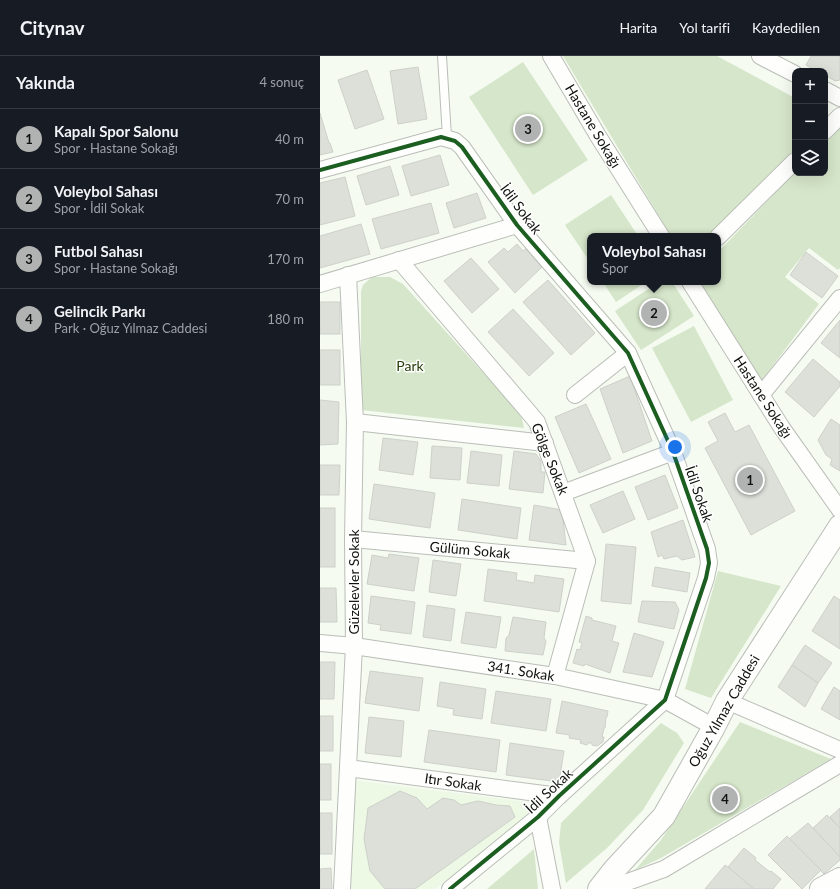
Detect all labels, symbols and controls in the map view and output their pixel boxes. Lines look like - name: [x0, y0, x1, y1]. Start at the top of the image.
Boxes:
- text: Citynav: [20, 16, 85, 39]
- text: Harita: [619, 19, 657, 36]
- text: Yol tarifi: [679, 19, 730, 36]
- text: Kaydedilen: [752, 19, 820, 36]
- map controls: [792, 68, 828, 176]
- button: +: [792, 68, 828, 104]
- text: Yakında: [16, 72, 75, 93]
- text: 4 sonuç: [259, 74, 304, 90]
- street label: Hastane Sokağı: [562, 81, 625, 171]
- button: −: [792, 104, 828, 140]
- pin: 3: [515, 114, 541, 144]
- text: Kapalı Spor Salonu: [54, 122, 178, 140]
- text: 1: [25, 131, 33, 147]
- text: 40 m: [275, 131, 304, 147]
- text: Spor · Hastane Sokağı: [54, 140, 178, 156]
- button: layers: [792, 140, 828, 176]
- street label: İdil Sokak: [497, 180, 546, 238]
- text: Voleybol Sahası: [54, 182, 158, 200]
- text: 2: [25, 191, 33, 207]
- text: 70 m: [275, 191, 304, 207]
- text: Spor · İdil Sokak: [54, 200, 144, 216]
- popup: [587, 233, 721, 285]
- text: Futbol Sahası: [54, 242, 143, 260]
- text: Voleybol Sahası: [602, 242, 706, 260]
- text: 3: [25, 251, 33, 267]
- text: 170 m: [267, 251, 304, 267]
- text: Spor · Hastane Sokağı: [54, 260, 178, 276]
- text: Spor: [602, 260, 628, 276]
- pin: 2: [641, 298, 667, 328]
- text: Gelincik Parkı: [54, 302, 146, 320]
- text: 4: [25, 311, 33, 327]
- text: 180 m: [267, 311, 304, 327]
- text: Park · Oğuz Yılmaz Caddesi: [54, 320, 207, 336]
- street label: Hastane Sokağı: [731, 352, 796, 441]
- park label: Park: [396, 357, 425, 374]
- street label: Gölge Sokak: [528, 420, 573, 498]
- your location: [665, 437, 685, 457]
- street label: İdil Sokak: [682, 463, 717, 525]
- pin: 1: [737, 465, 763, 495]
- street label: Güzelevler Sokak: [345, 529, 362, 635]
- street label: Gülüm Sokak: [429, 538, 512, 562]
- street label: Oğuz Yılmaz Caddesi: [684, 652, 763, 770]
- street label: 341. Sokak: [486, 657, 557, 684]
- street label: İdil Sokak: [521, 764, 576, 817]
- street label: Itır Sokak: [423, 769, 484, 794]
- pin: 4: [712, 784, 738, 814]

